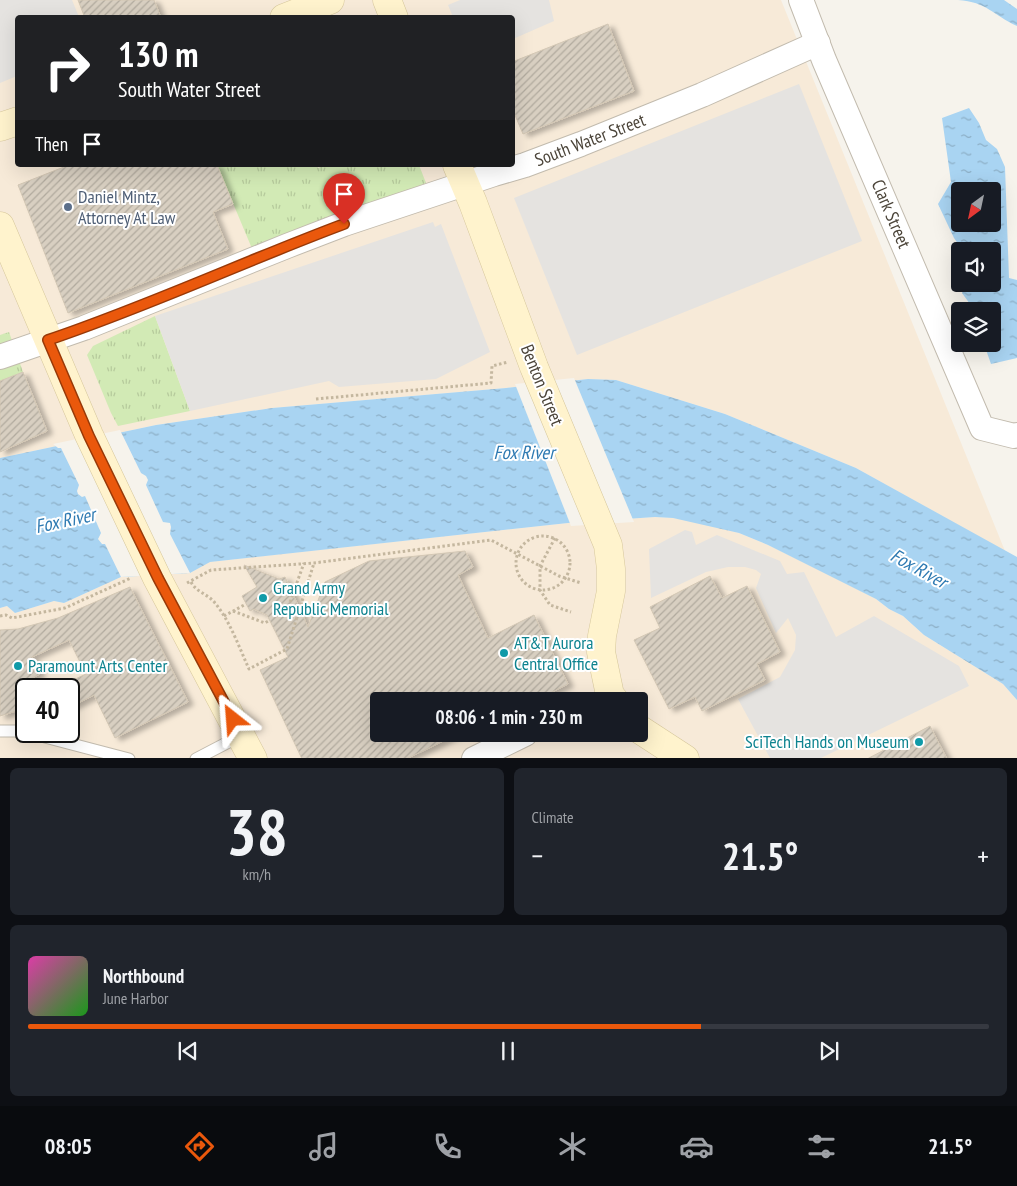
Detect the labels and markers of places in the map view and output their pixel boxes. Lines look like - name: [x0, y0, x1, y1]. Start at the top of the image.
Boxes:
- pin: [323, 173, 365, 224]
- place label: Daniel Mintz, Attorney At Law: [78, 185, 176, 229]
- marker: Daniel Mintz, Attorney At Law: [62, 201, 74, 213]
- place label: Grand Army Republic Memorial: [273, 576, 389, 620]
- marker: Grand Army Republic Memorial: [257, 592, 269, 604]
- place label: AT&T Aurora Central Office: [514, 631, 598, 675]
- marker: AT&T Aurora Central Office: [498, 647, 510, 659]
- place label: Paramount Arts Center: [28, 654, 167, 677]
- marker: Paramount Arts Center: [12, 660, 24, 672]
- place label: SciTech Hands on Museum: [745, 730, 909, 753]
- marker: SciTech Hands on Museum: [913, 736, 925, 748]

